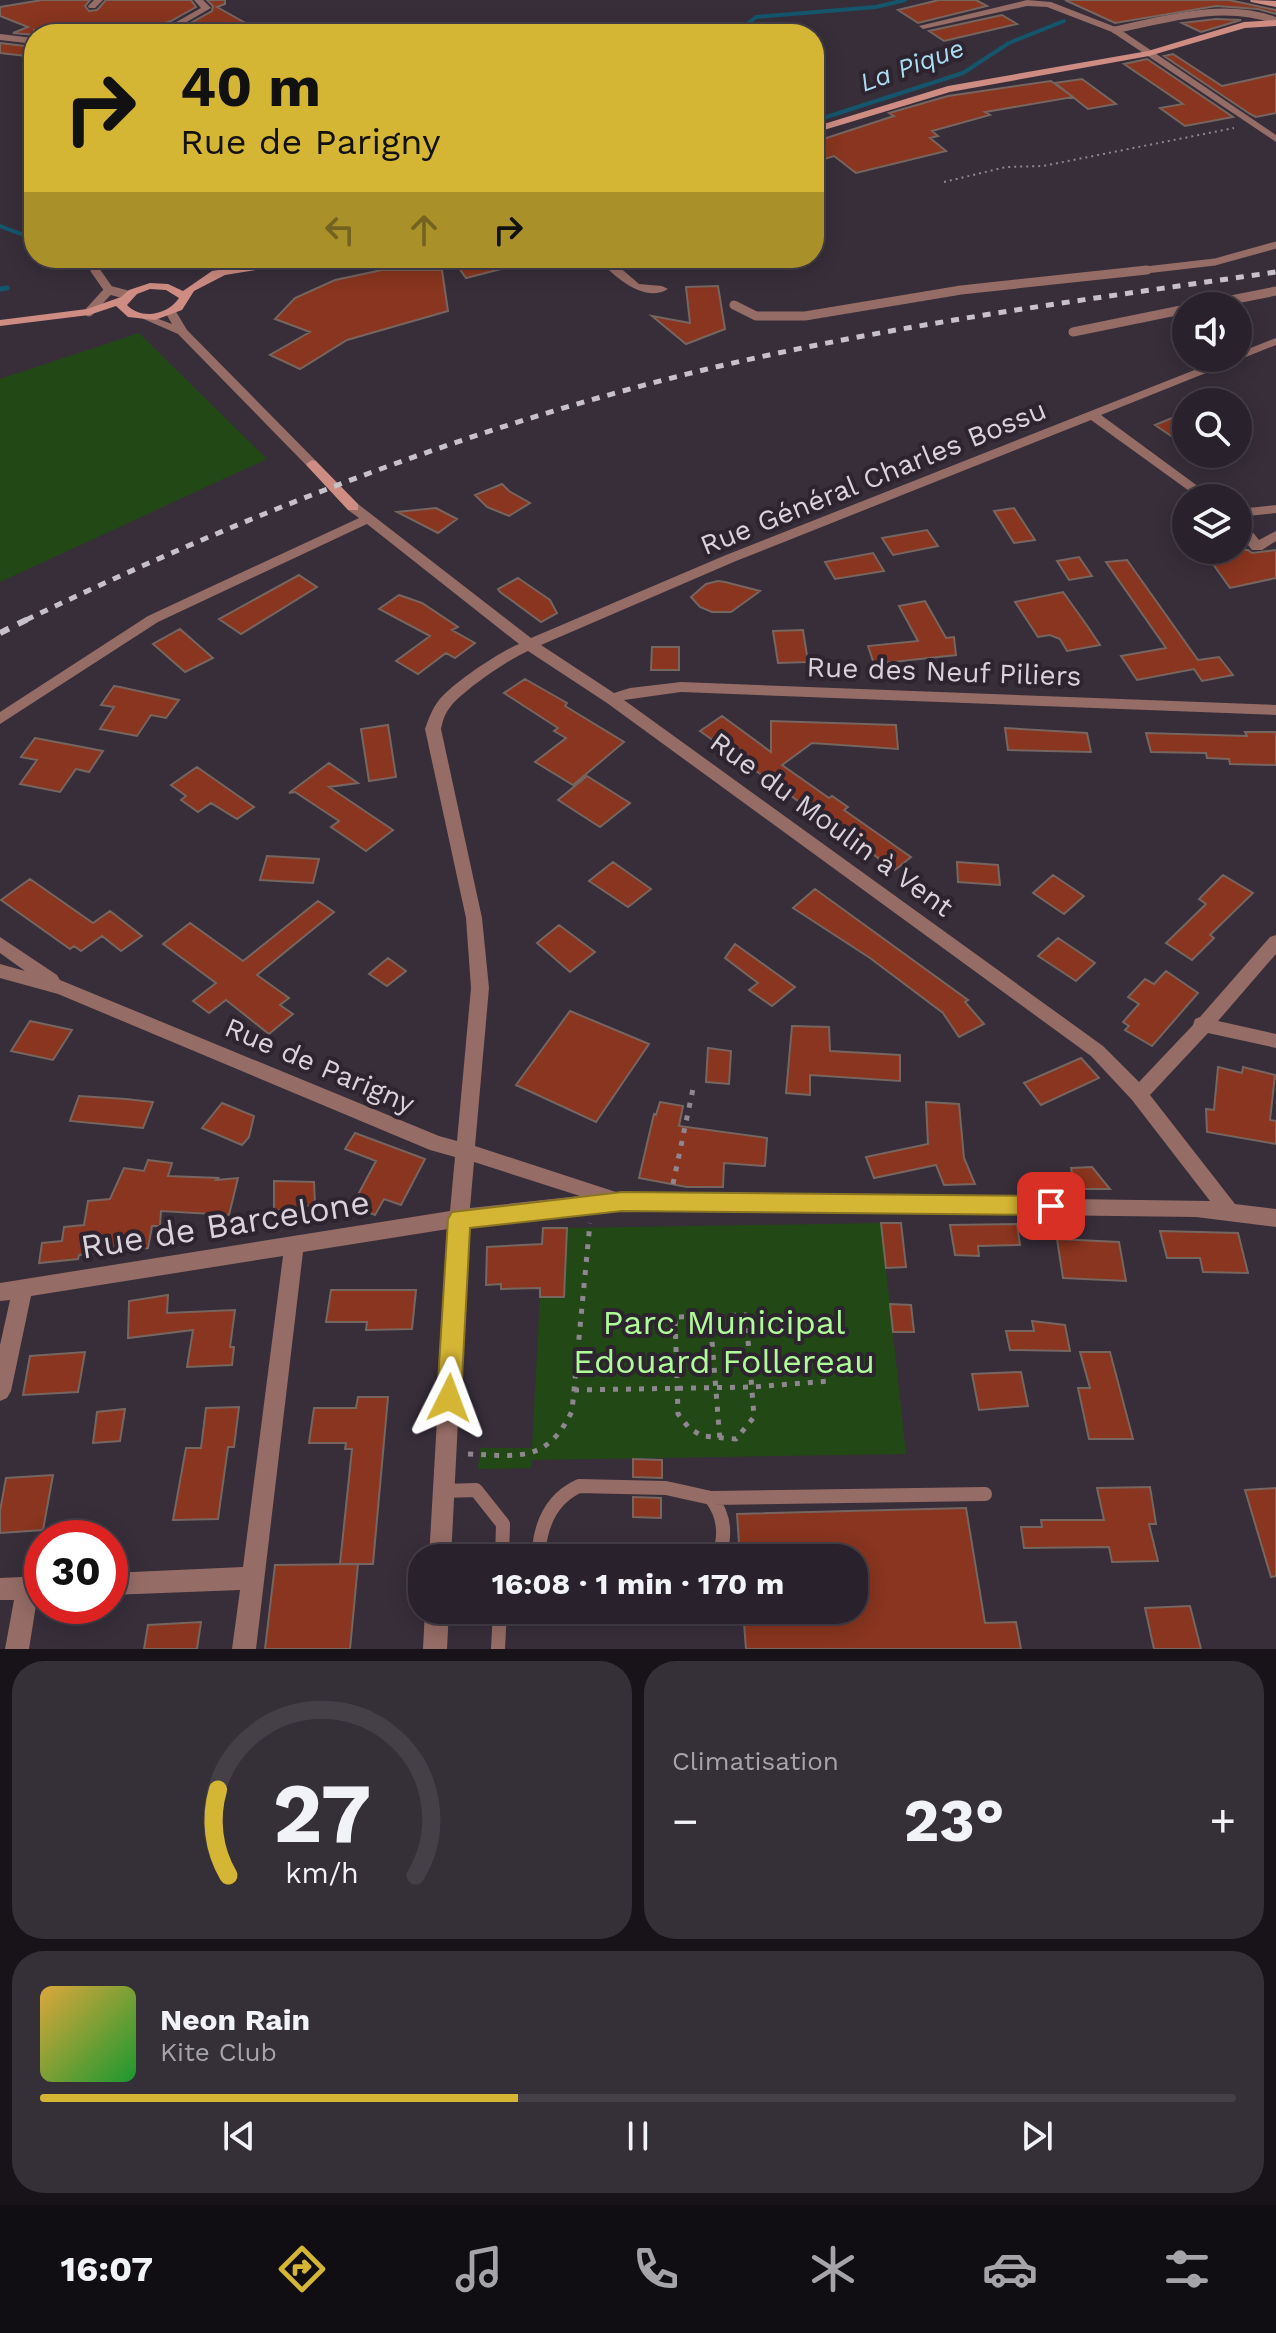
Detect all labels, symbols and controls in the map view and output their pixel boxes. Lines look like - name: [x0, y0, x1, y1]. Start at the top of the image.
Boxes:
- water label: La Pique: [856, 32, 968, 98]
- text: 40 m: [180, 54, 321, 120]
- icon: right: [48, 56, 152, 160]
- text: Rue de Parigny: [180, 121, 441, 163]
- icon: left: [318, 208, 362, 252]
- icon: ahead: [402, 208, 446, 252]
- icon: right: [486, 208, 530, 252]
- map controls: [1172, 292, 1252, 564]
- button: sound: [1172, 292, 1252, 372]
- button: search: [1172, 388, 1252, 468]
- street label: Rue Général Charles Bossu: [695, 393, 1051, 562]
- button: layers: [1172, 484, 1252, 564]
- street label: Rue des Neuf Piliers: [806, 650, 1082, 693]
- street label: Rue du Moulin à Vent: [704, 725, 960, 924]
- street label: Rue de Parigny: [220, 1011, 420, 1120]
- pin: [1017, 1172, 1085, 1240]
- street label: Rue de Barcelone: [78, 1181, 372, 1267]
- icon: arrive: [1029, 1184, 1073, 1228]
- park label: Parc Municipal Edouard Follereau: [573, 1302, 875, 1381]
- position arrow: [407, 1356, 491, 1440]
- speed limit sign: 30: [24, 1520, 128, 1624]
- text: 16:08 · 1 min · 170 m: [492, 1566, 784, 1601]
- text: Climatisation: [672, 1746, 839, 1776]
- text: 27: [273, 1765, 371, 1862]
- text: 23°: [903, 1785, 1005, 1856]
- text: −: [672, 1795, 699, 1847]
- text: +: [1209, 1795, 1236, 1847]
- text: km/h: [285, 1856, 359, 1890]
- text: Neon Rain: [160, 2002, 310, 2037]
- text: Kite Club: [160, 2037, 277, 2067]
- icon: previous: [217, 2114, 261, 2158]
- icon: pause: [616, 2114, 660, 2158]
- icon: next: [1015, 2114, 1059, 2158]
- icon: directions: [274, 2241, 330, 2297]
- icon: music: [451, 2241, 507, 2297]
- icon: phone: [628, 2241, 684, 2297]
- icon: climate: [805, 2241, 861, 2297]
- icon: car: [982, 2241, 1038, 2297]
- icon: filters: [1159, 2241, 1215, 2297]
- text: 16:07: [61, 2248, 153, 2290]

